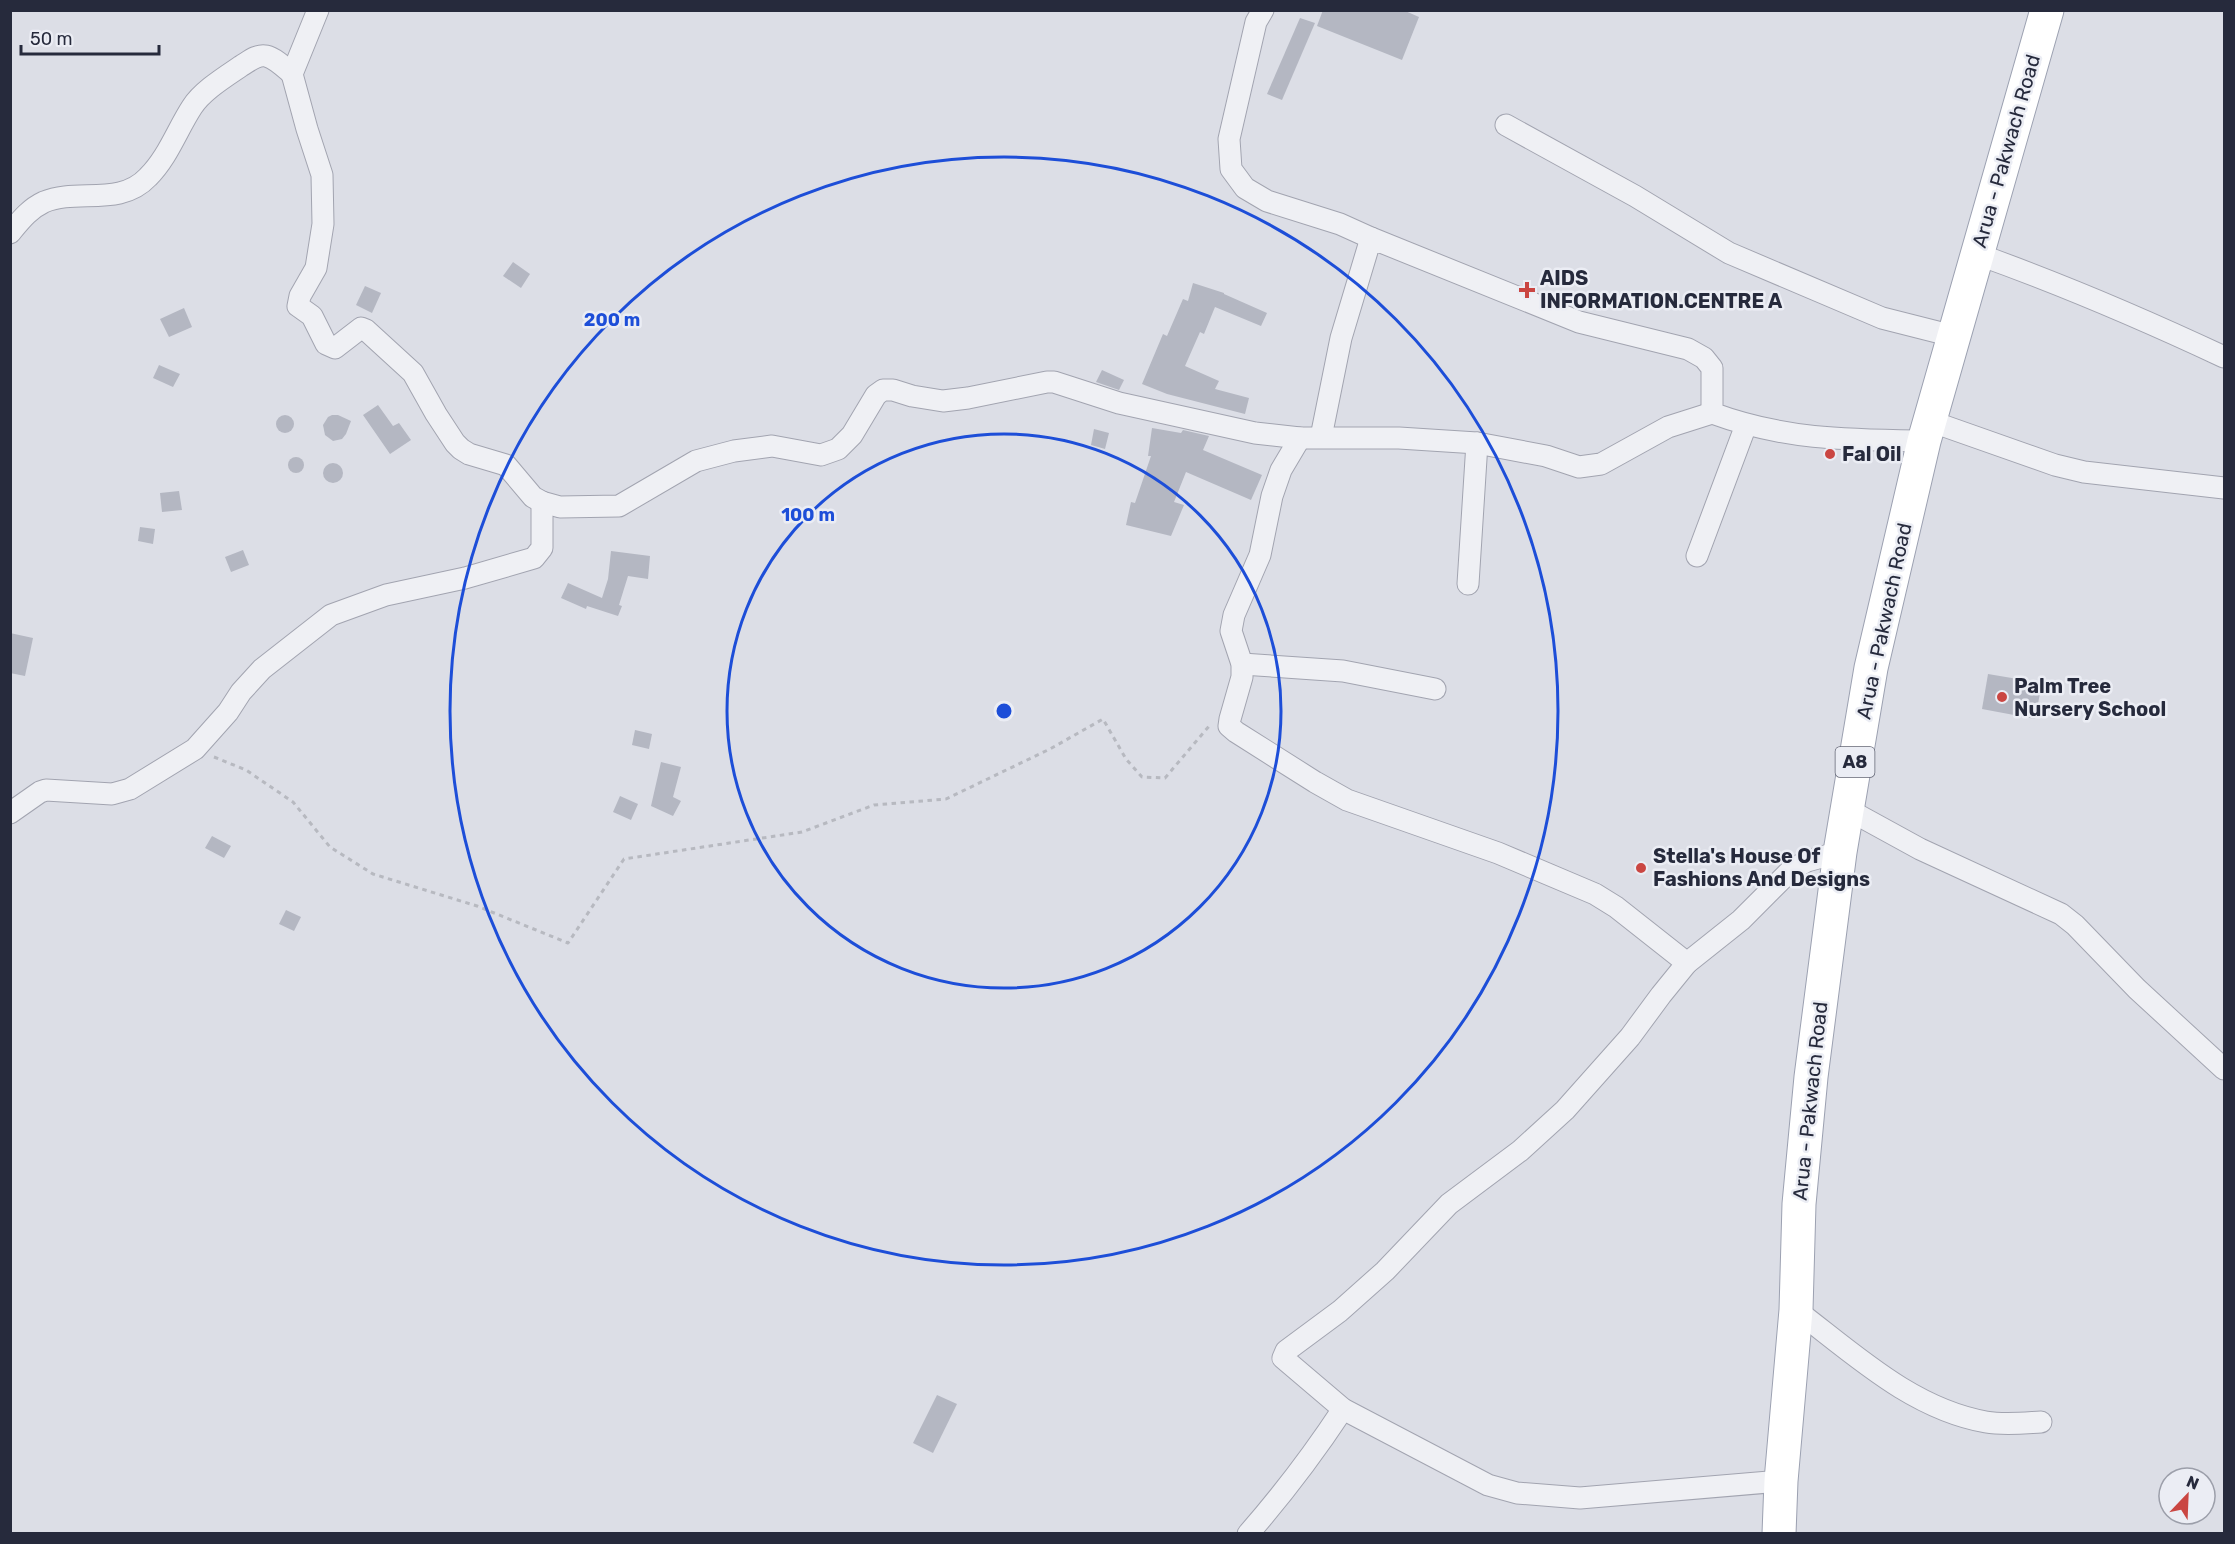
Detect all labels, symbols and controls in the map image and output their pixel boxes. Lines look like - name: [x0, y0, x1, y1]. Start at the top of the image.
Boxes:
- scale bar: [21, 18, 159, 56]
- text: 50 m: [30, 28, 73, 50]
- street label: Arua - Pakwach Road: [1967, 52, 2045, 250]
- place label: AIDS INFORMATION.CENTRE A: [1540, 266, 1783, 313]
- marker: AIDS INFORMATION.CENTRE A: [1518, 281, 1536, 299]
- text: 200 m: [584, 309, 640, 331]
- place label: Fal Oil: [1842, 442, 1901, 466]
- marker: Fal Oil: [1823, 447, 1837, 461]
- text: 100 m: [781, 504, 835, 526]
- street label: Arua - Pakwach Road: [1851, 521, 1917, 721]
- place label: Palm Tree Nursery School: [2014, 674, 2166, 721]
- marker: Palm Tree Nursery School: [1995, 690, 2009, 704]
- centre of rings: [994, 701, 1014, 721]
- road number: A8: [1836, 747, 1874, 777]
- place label: Stella's House Of Fashions And Designs: [1653, 844, 1870, 891]
- marker: Stella's House Of Fashions And Designs: [1634, 861, 1648, 875]
- street label: Arua - Pakwach Road: [1788, 1000, 1832, 1202]
- north arrow: [2157, 1466, 2217, 1526]
- text: N: [2184, 1472, 2202, 1494]

